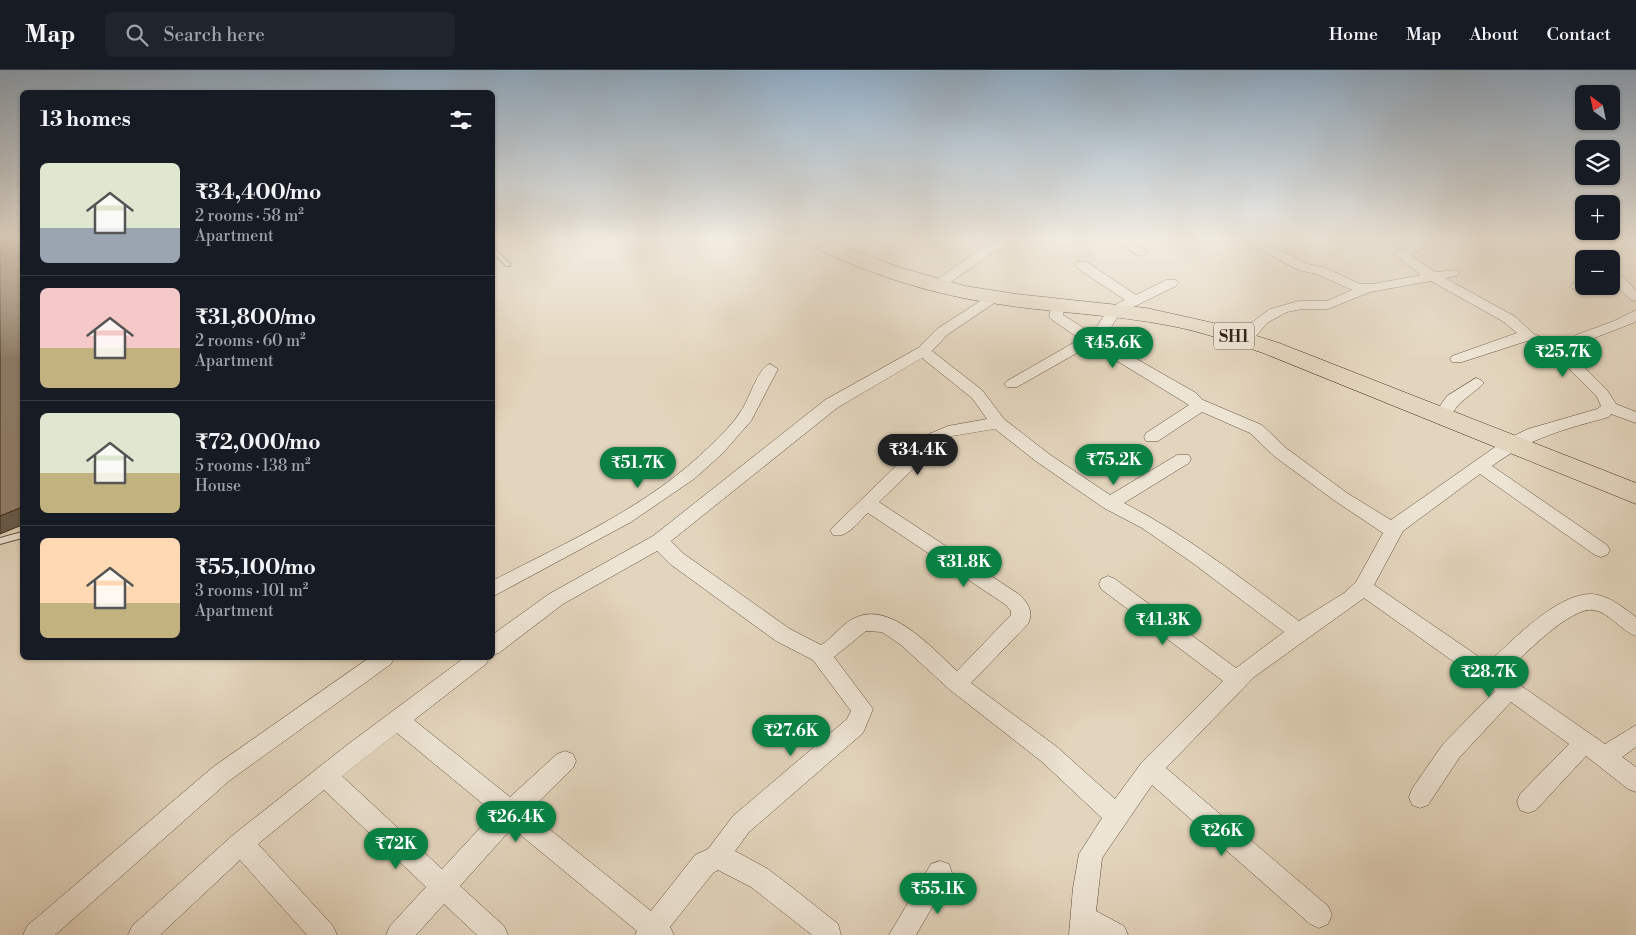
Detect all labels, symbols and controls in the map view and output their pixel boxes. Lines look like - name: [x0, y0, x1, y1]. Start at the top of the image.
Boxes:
- search box: [105, 12, 455, 57]
- text: Map: [25, 20, 75, 50]
- icon: search: [123, 21, 151, 49]
- text: Search here: [163, 23, 265, 47]
- text: Home: [1329, 23, 1378, 46]
- text: Map: [1406, 23, 1442, 46]
- text: About: [1470, 23, 1519, 46]
- text: Contact: [1547, 23, 1611, 46]
- north arrow: [1575, 85, 1620, 130]
- map controls: [1575, 85, 1620, 295]
- icon: filters: [447, 106, 475, 134]
- text: 13 homes: [40, 107, 131, 133]
- button: layers: [1575, 140, 1620, 185]
- text: ₹34,400/mo: [195, 180, 321, 206]
- icon: home: [80, 183, 140, 243]
- button: +: [1575, 195, 1620, 240]
- text: 2 rooms · 58 m²: [195, 206, 304, 226]
- text: Apartment: [195, 226, 274, 246]
- button: −: [1575, 250, 1620, 295]
- text: ₹31,800/mo: [195, 305, 316, 331]
- icon: home: [80, 308, 140, 368]
- road number: SH1: [1214, 322, 1254, 350]
- pin: ₹45.6K: [1072, 326, 1154, 369]
- text: 2 rooms · 60 m²: [195, 331, 306, 351]
- text: ₹45.6K: [1084, 333, 1142, 353]
- pin: ₹25.7K: [1522, 336, 1604, 378]
- text: ₹25.7K: [1535, 342, 1591, 362]
- text: Apartment: [195, 351, 274, 371]
- text: ₹72,000/mo: [195, 430, 321, 456]
- icon: home: [80, 433, 140, 493]
- pin: ₹34.4K: [877, 434, 959, 476]
- text: ₹34.4K: [889, 440, 947, 460]
- pin: ₹75.2K: [1073, 444, 1155, 486]
- pin: ₹51.7K: [597, 446, 679, 489]
- text: ₹75.2K: [1086, 450, 1142, 470]
- text: ₹51.7K: [611, 453, 665, 473]
- text: 5 rooms · 138 m²: [195, 456, 311, 476]
- text: House: [195, 476, 241, 496]
- pin: ₹31.8K: [923, 546, 1005, 588]
- text: ₹31.8K: [937, 552, 991, 572]
- text: ₹55,100/mo: [195, 555, 316, 581]
- icon: home: [80, 558, 140, 618]
- text: 3 rooms · 101 m²: [195, 581, 308, 601]
- text: Apartment: [195, 601, 274, 621]
- pin: ₹41.3K: [1122, 604, 1204, 646]
- text: ₹41.3K: [1136, 610, 1191, 630]
- pin: ₹28.7K: [1448, 656, 1530, 698]
- text: ₹28.7K: [1461, 662, 1517, 682]
- pin: ₹27.6K: [750, 714, 832, 757]
- text: ₹27.6K: [763, 721, 819, 741]
- pin: ₹26.4K: [475, 800, 557, 843]
- text: ₹26.4K: [487, 807, 545, 827]
- pin: ₹26K: [1192, 814, 1252, 857]
- text: ₹26K: [1201, 821, 1243, 841]
- pin: ₹72K: [366, 828, 426, 870]
- text: ₹72K: [375, 834, 417, 854]
- pin: ₹55.1K: [897, 872, 979, 915]
- text: ₹55.1K: [911, 879, 965, 899]

